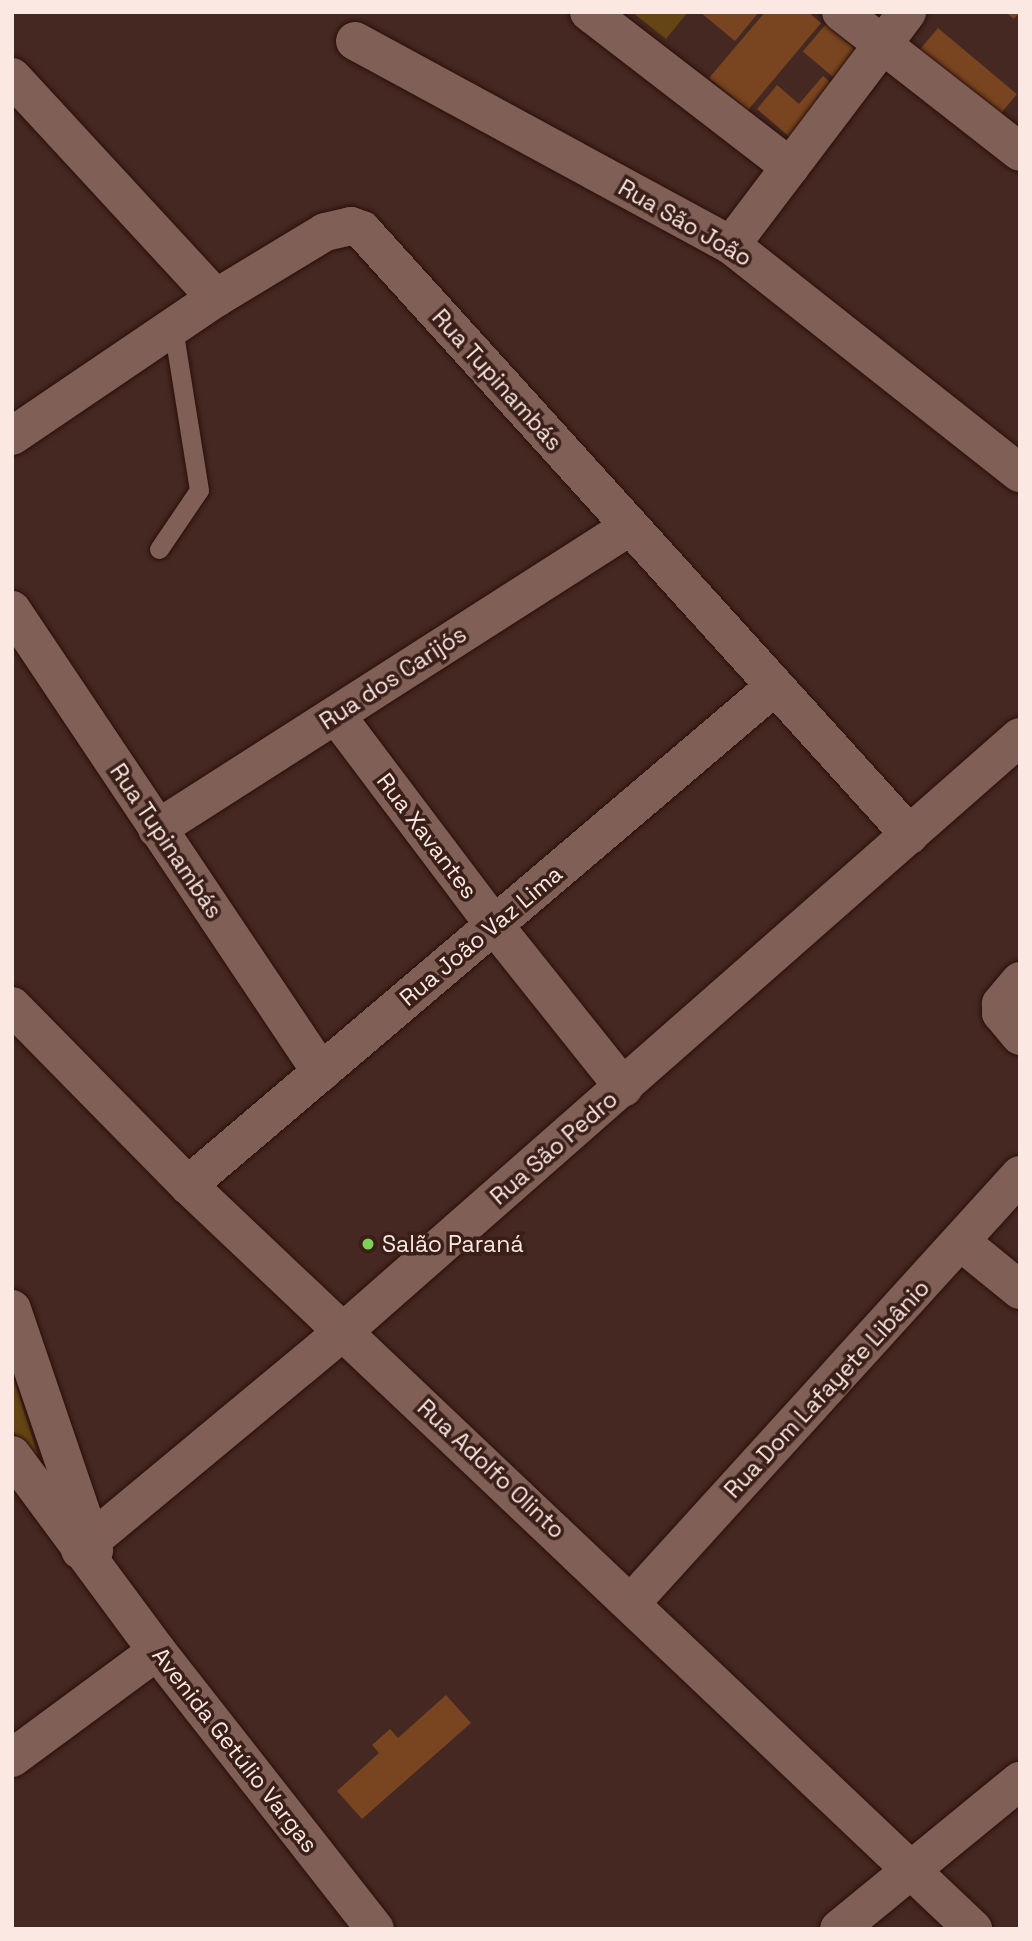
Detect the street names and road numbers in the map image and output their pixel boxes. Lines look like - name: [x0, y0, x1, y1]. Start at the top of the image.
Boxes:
- street label: Rua São João: [613, 174, 757, 272]
- street label: Rua Tupinambás: [426, 303, 568, 457]
- street label: Rua dos Carijós: [315, 620, 471, 736]
- street label: Rua Tupinambás: [104, 758, 228, 924]
- street label: Rua Xavantes: [371, 768, 483, 904]
- street label: Rua João Vaz Lima: [394, 860, 568, 1012]
- street label: Rua São Pedro: [485, 1085, 623, 1211]
- street label: Rua Dom Lafayete Libânio: [719, 1274, 935, 1504]
- street label: Rua Adolfo Olinto: [412, 1394, 570, 1544]
- street label: Avenida Getúlio Vargas: [146, 1642, 324, 1858]

